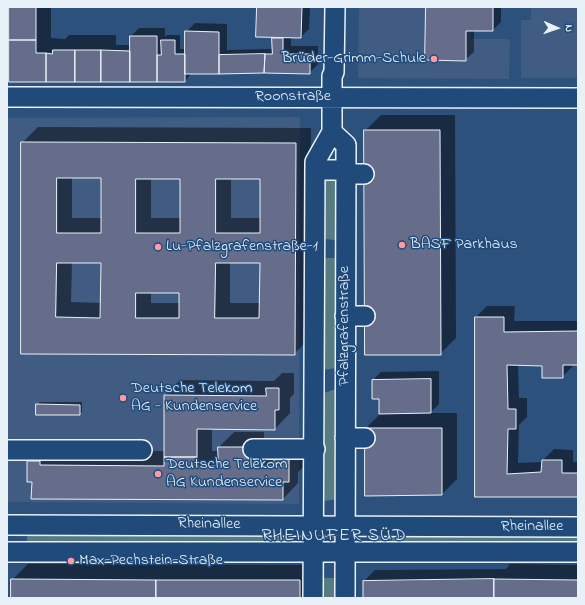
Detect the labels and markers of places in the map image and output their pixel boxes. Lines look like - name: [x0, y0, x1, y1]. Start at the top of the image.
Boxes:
- place label: Brüder-Grimm-Schule: [281, 49, 426, 69]
- marker: Brüder-Grimm-Schule: [429, 54, 439, 64]
- place label: BASF Parkhaus: [410, 235, 518, 255]
- place label: Lu-Pfalzgrafenstraße-1: [166, 237, 318, 257]
- marker: BASF Parkhaus: [397, 240, 407, 250]
- marker: Lu-Pfalzgrafenstraße-1: [153, 242, 163, 252]
- place label: Deutsche Telekom AG - Kundenservice: [131, 379, 257, 417]
- marker: Deutsche Telekom AG - Kundenservice: [118, 393, 128, 403]
- place label: Deutsche Telekom AG Kundenservice: [166, 455, 287, 493]
- marker: Deutsche Telekom AG Kundenservice: [153, 469, 163, 479]
- place label: Max-Pechstein-Straße: [79, 551, 223, 571]
- marker: Max-Pechstein-Straße: [66, 556, 76, 566]

